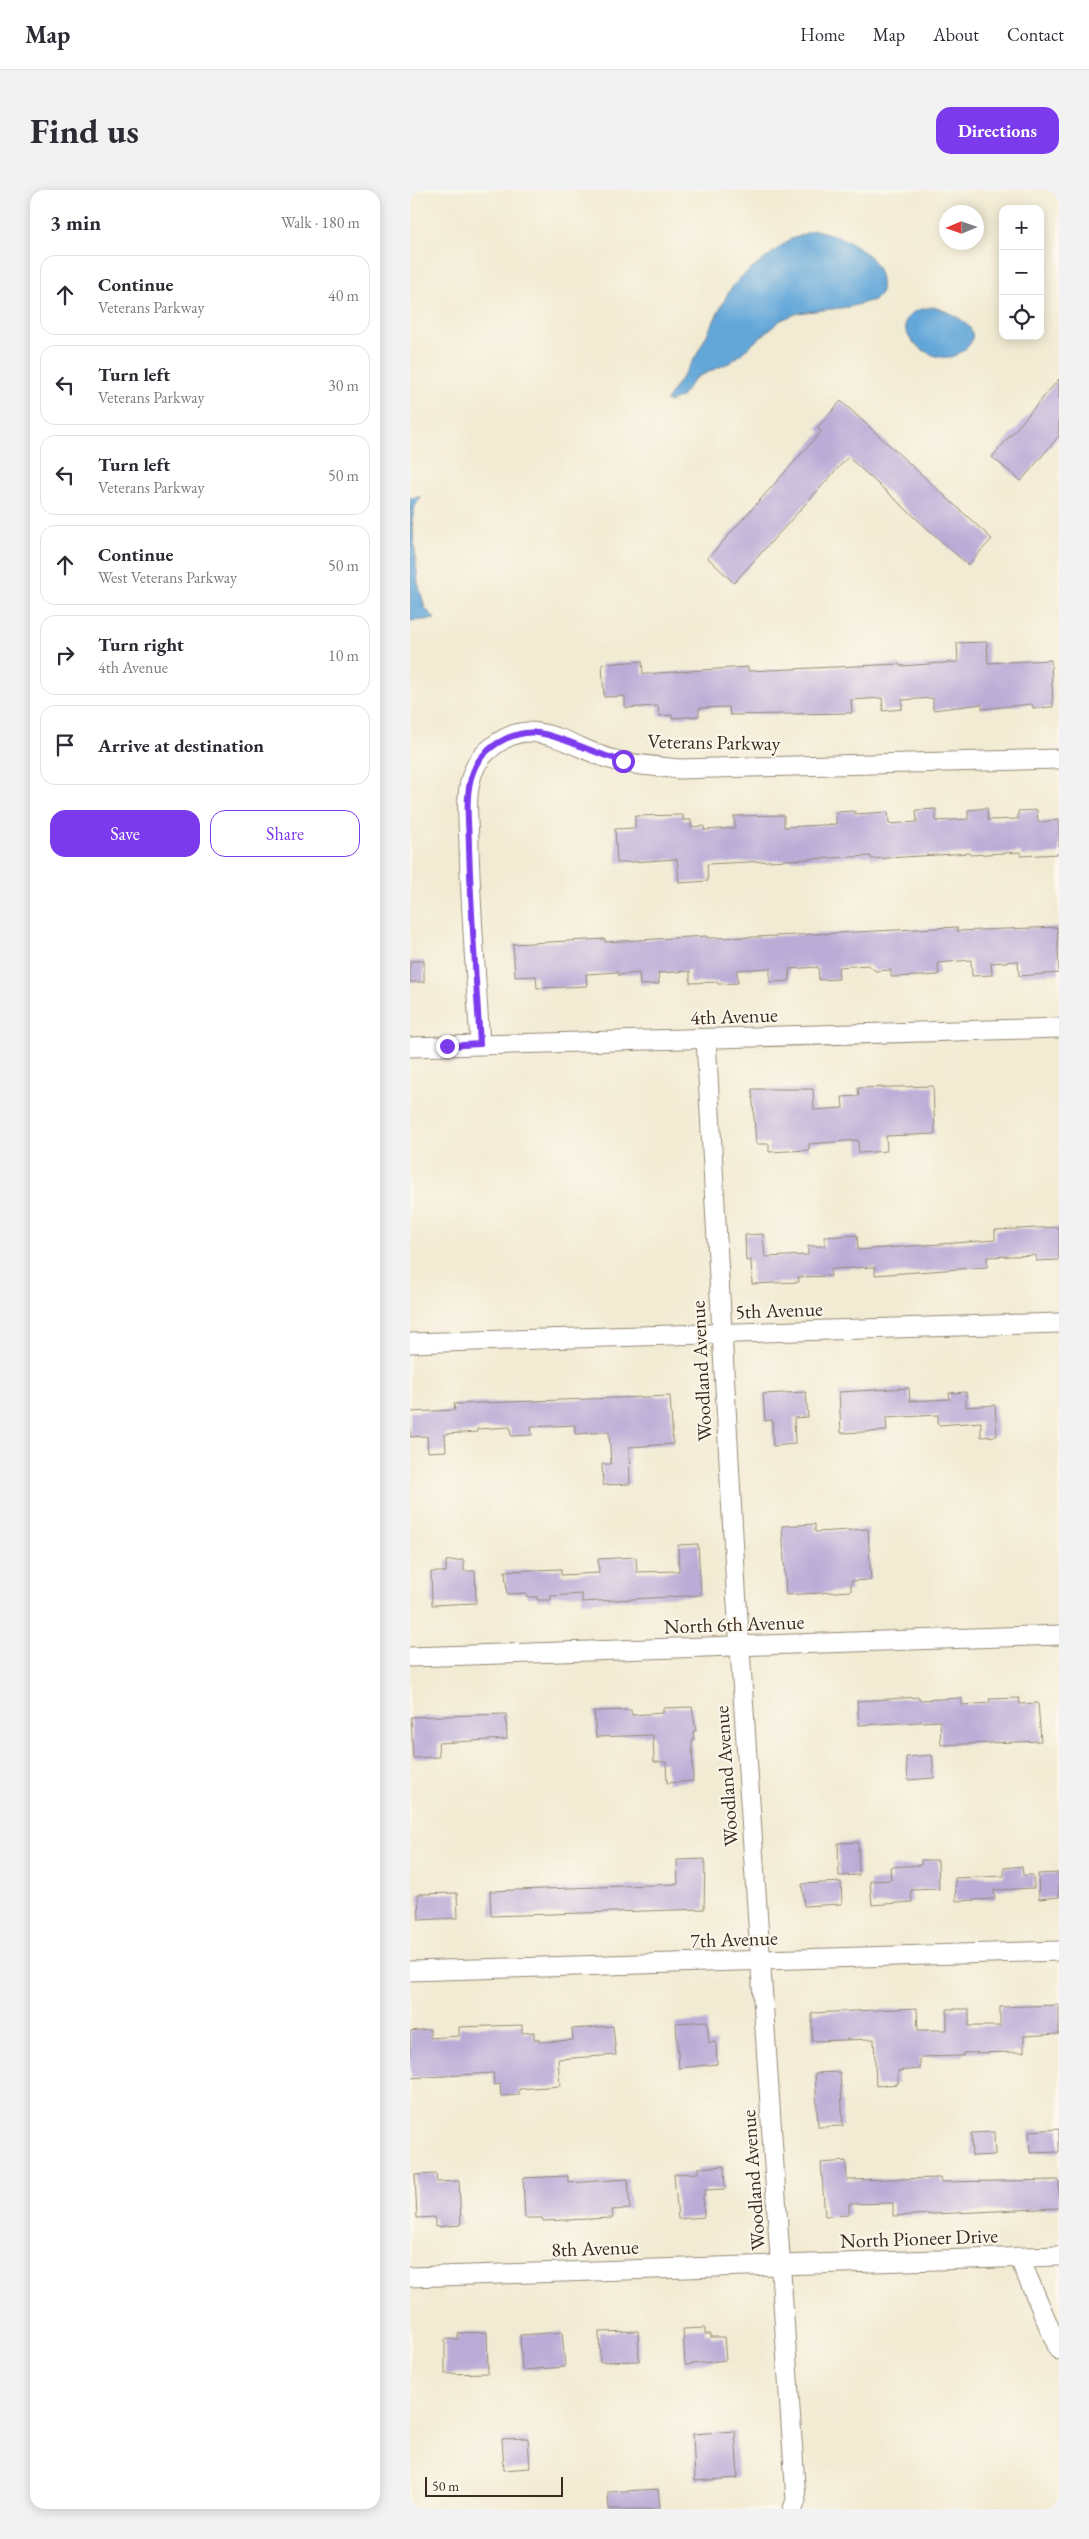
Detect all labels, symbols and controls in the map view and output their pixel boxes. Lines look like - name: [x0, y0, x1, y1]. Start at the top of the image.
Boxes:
- text: Map: [25, 19, 70, 50]
- text: Home: [800, 23, 845, 46]
- text: Map: [873, 23, 905, 46]
- text: About: [933, 23, 979, 46]
- text: Contact: [1007, 23, 1064, 46]
- button: Directions: [936, 107, 1059, 154]
- text: Find us: [30, 108, 139, 153]
- north arrow: [939, 205, 984, 250]
- map controls: [999, 205, 1044, 340]
- button: +: [999, 205, 1044, 250]
- text: 3 min: [50, 209, 101, 236]
- text: Walk · 180 m: [281, 212, 360, 233]
- button: −: [999, 250, 1044, 295]
- text: Continue: [98, 272, 173, 297]
- icon: ahead: [51, 281, 79, 309]
- text: 40 m: [328, 285, 359, 306]
- button: locate: [999, 295, 1044, 340]
- text: Veterans Parkway: [98, 297, 204, 318]
- text: Turn left: [98, 362, 170, 387]
- icon: left: [51, 371, 79, 399]
- text: 30 m: [328, 375, 359, 396]
- text: Veterans Parkway: [98, 387, 204, 408]
- text: Turn left: [98, 452, 170, 477]
- icon: left: [51, 461, 79, 489]
- text: 50 m: [328, 465, 359, 486]
- text: Veterans Parkway: [98, 477, 204, 498]
- text: Continue: [98, 542, 173, 567]
- icon: ahead: [51, 551, 79, 579]
- text: 50 m: [328, 555, 359, 576]
- text: West Veterans Parkway: [98, 567, 237, 588]
- text: Turn right: [98, 632, 184, 657]
- icon: right: [51, 641, 79, 669]
- text: 10 m: [328, 645, 359, 666]
- text: 4th Avenue: [98, 657, 168, 678]
- street label: Veterans Parkway: [647, 728, 781, 756]
- icon: arrive: [51, 731, 79, 759]
- text: Arrive at destination: [98, 733, 264, 758]
- route start: [612, 750, 635, 773]
- button: Save: [50, 810, 200, 857]
- button: Share: [210, 810, 360, 857]
- street label: 4th Avenue: [690, 1001, 778, 1031]
- route end: [436, 1035, 459, 1058]
- street label: 5th Avenue: [735, 1295, 823, 1325]
- street label: Woodland Avenue: [684, 1300, 718, 1442]
- street label: North 6th Avenue: [663, 1609, 805, 1639]
- street label: Woodland Avenue: [708, 1705, 744, 1847]
- street label: 7th Avenue: [690, 1924, 778, 1954]
- street label: Woodland Avenue: [735, 2109, 771, 2251]
- street label: North Pioneer Drive: [839, 2222, 999, 2254]
- street label: 8th Avenue: [551, 2233, 639, 2263]
- scale bar: [425, 2474, 562, 2497]
- text: 50 m: [432, 2477, 459, 2495]

